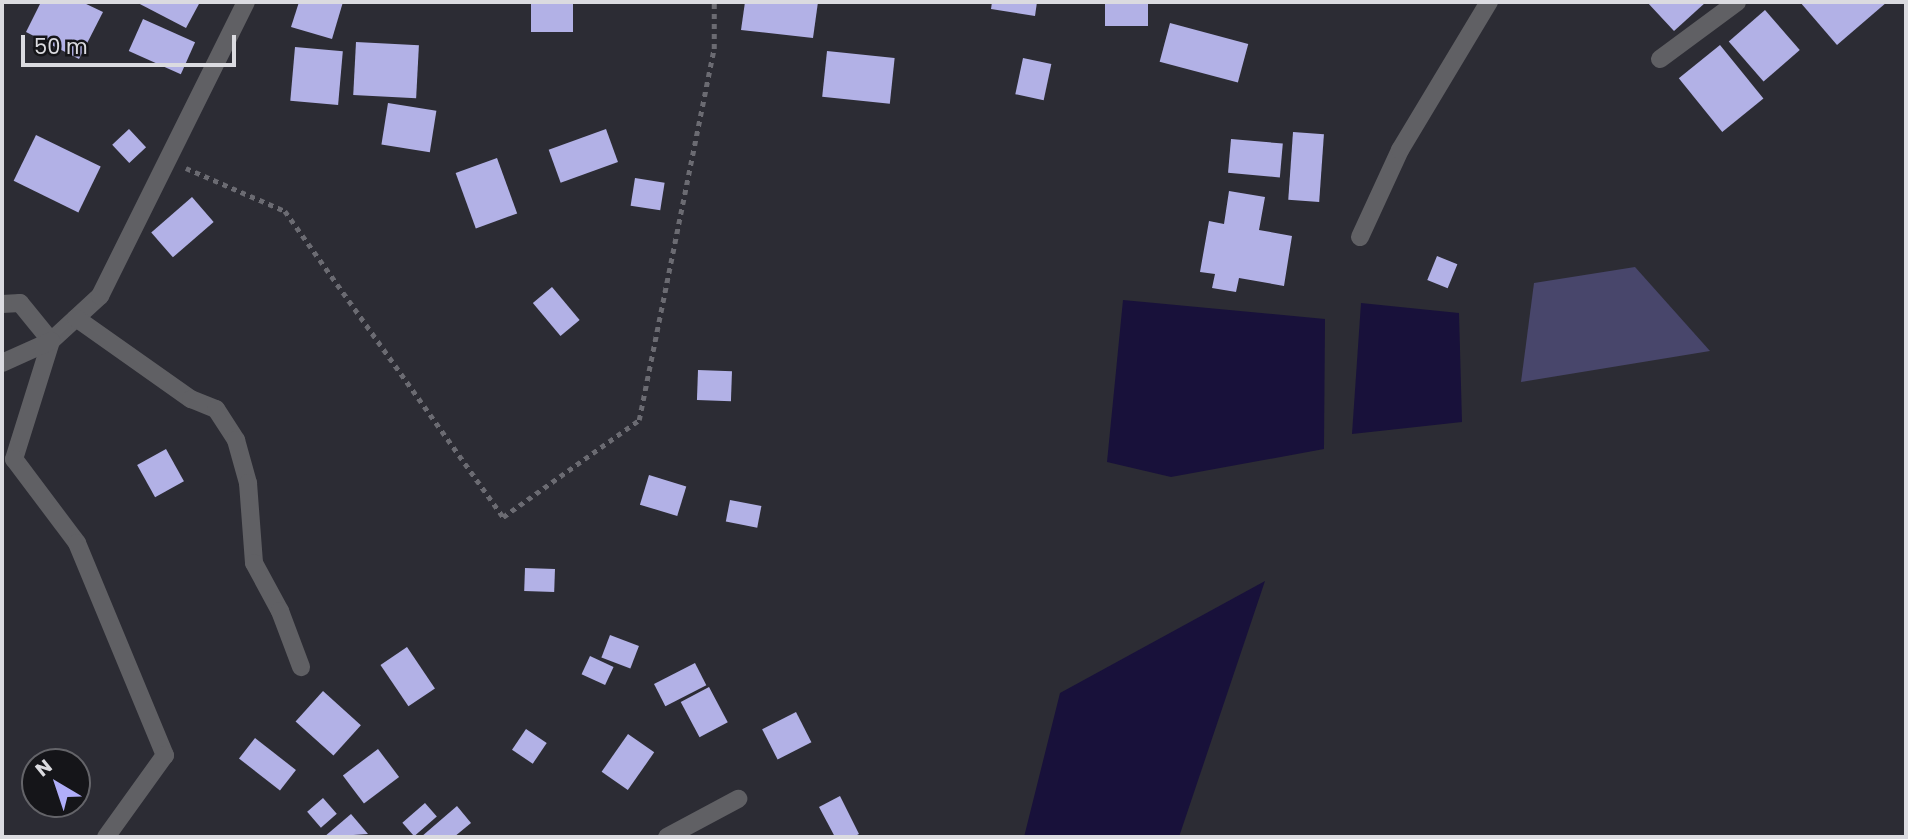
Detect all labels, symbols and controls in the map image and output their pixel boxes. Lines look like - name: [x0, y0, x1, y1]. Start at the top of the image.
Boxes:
- scale bar: [24, 21, 240, 65]
- text: 50 m: [34, 32, 88, 61]
- north arrow: [21, 748, 91, 818]
- text: N: [30, 753, 58, 783]

